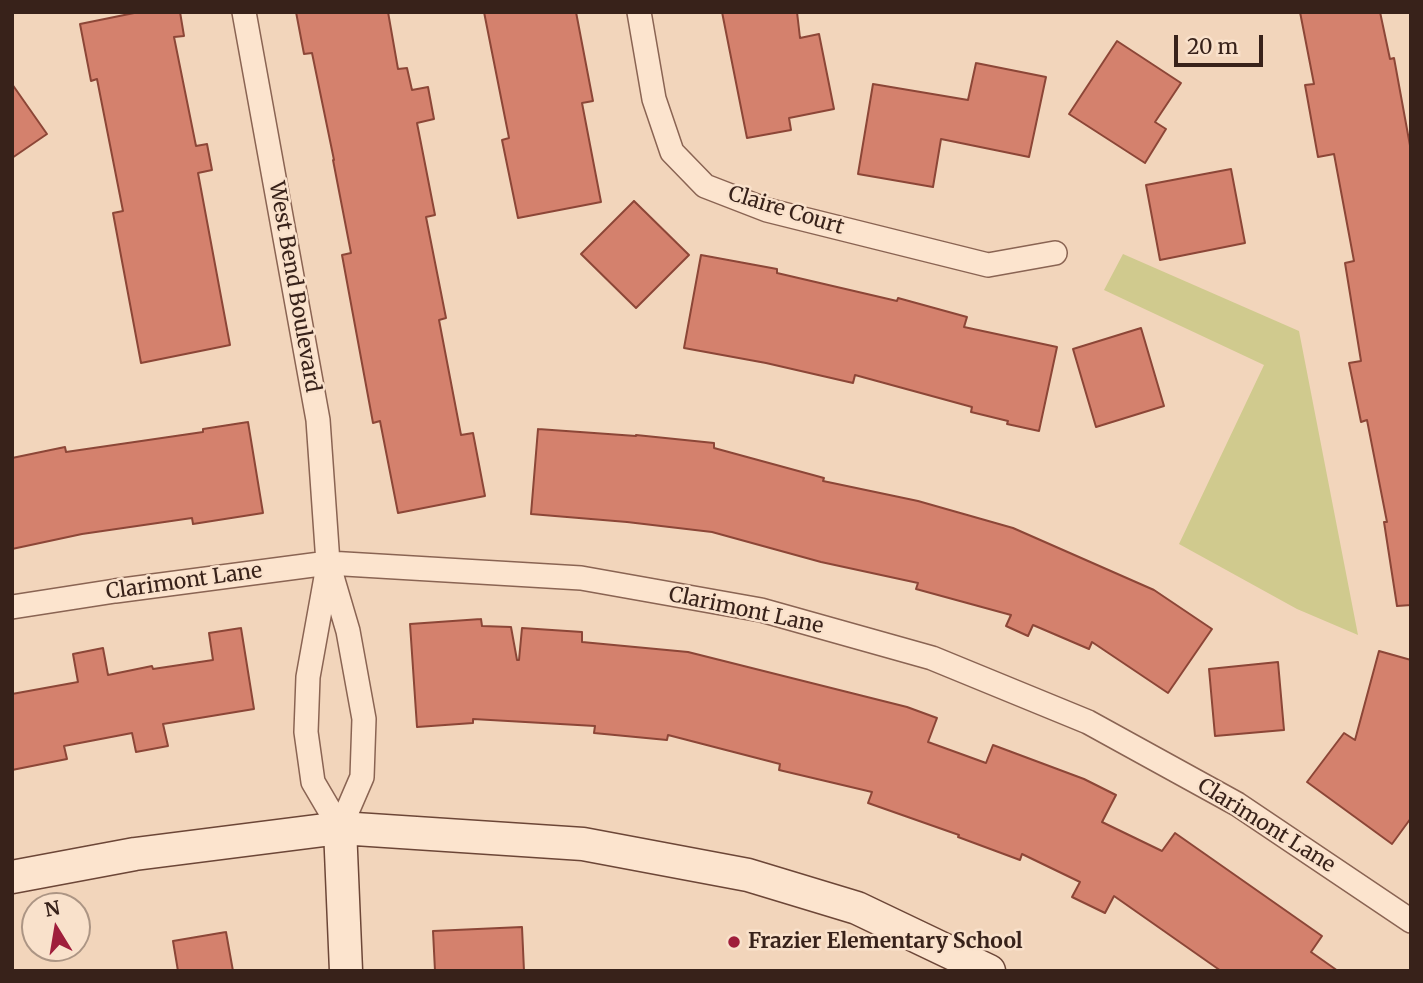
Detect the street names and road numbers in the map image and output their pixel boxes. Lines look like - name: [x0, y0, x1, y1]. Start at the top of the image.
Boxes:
- street label: West Bend Boulevard: [263, 180, 325, 394]
- street label: Claire Court: [725, 181, 847, 241]
- street label: Clarimont Lane: [104, 559, 264, 605]
- street label: Clarimont Lane: [666, 582, 826, 640]
- street label: Clarimont Lane: [1193, 774, 1339, 878]

